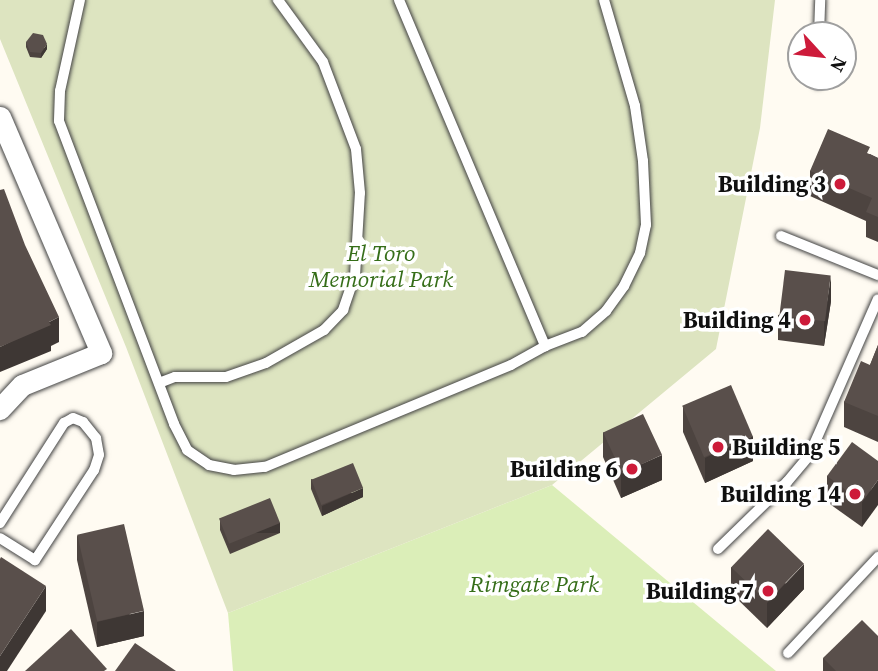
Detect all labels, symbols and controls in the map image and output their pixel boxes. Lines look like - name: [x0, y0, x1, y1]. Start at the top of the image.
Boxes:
- north arrow: [787, 21, 857, 91]
- text: N: [824, 53, 854, 77]
- place label: Building 3: [718, 170, 826, 198]
- marker: Building 3: [832, 176, 848, 192]
- park label: El Toro Memorial Park: [309, 239, 453, 293]
- place label: Building 4: [683, 306, 791, 334]
- marker: Building 4: [797, 312, 813, 328]
- place label: Building 5: [732, 433, 840, 461]
- marker: Building 5: [710, 439, 726, 455]
- place label: Building 6: [510, 455, 618, 483]
- marker: Building 6: [624, 461, 640, 477]
- place label: Building 14: [720, 480, 841, 508]
- marker: Building 14: [847, 486, 863, 502]
- park label: Rimgate Park: [469, 570, 599, 598]
- place label: Building 7: [646, 577, 754, 605]
- marker: Building 7: [760, 583, 776, 599]

